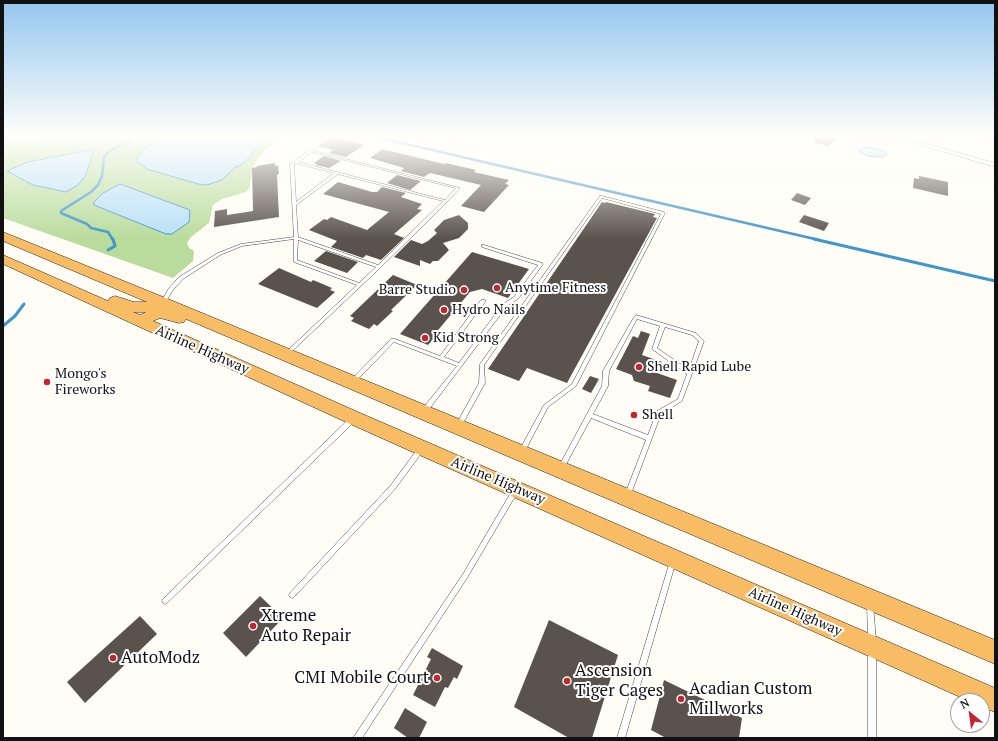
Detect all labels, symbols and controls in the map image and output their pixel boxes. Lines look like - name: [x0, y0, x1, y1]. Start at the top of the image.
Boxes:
- place label: Anytime Fitness: [505, 280, 606, 296]
- place label: Barre Studio: [379, 282, 456, 298]
- marker: Anytime Fitness: [492, 283, 502, 293]
- marker: Barre Studio: [459, 285, 469, 295]
- place label: Hydro Nails: [452, 302, 525, 318]
- marker: Hydro Nails: [439, 305, 449, 315]
- street label: Airline Highway: [153, 322, 251, 378]
- place label: Kid Strong: [433, 330, 499, 346]
- marker: Kid Strong: [420, 333, 430, 343]
- place label: Shell Rapid Lube: [647, 359, 751, 375]
- marker: Shell Rapid Lube: [634, 362, 644, 372]
- place label: Mongo's Fireworks: [55, 366, 116, 398]
- marker: Mongo's Fireworks: [42, 377, 52, 387]
- place label: Shell: [642, 407, 673, 423]
- marker: Shell: [629, 410, 639, 420]
- street label: Airline Highway: [448, 454, 548, 508]
- street label: Airline Highway: [746, 584, 844, 640]
- place label: Xtreme Auto Repair: [261, 606, 351, 646]
- marker: Xtreme Auto Repair: [248, 621, 258, 631]
- place label: AutoModz: [121, 648, 200, 668]
- marker: AutoModz: [108, 653, 118, 663]
- place label: Ascension Tiger Cages: [575, 661, 663, 701]
- place label: CMI Mobile Court: [294, 668, 429, 688]
- marker: CMI Mobile Court: [432, 673, 442, 683]
- marker: Ascension Tiger Cages: [562, 676, 572, 686]
- place label: Acadian Custom Millworks: [689, 679, 812, 719]
- north arrow: [950, 693, 990, 733]
- marker: Acadian Custom Millworks: [676, 694, 686, 704]
- text: N: [958, 695, 972, 712]

